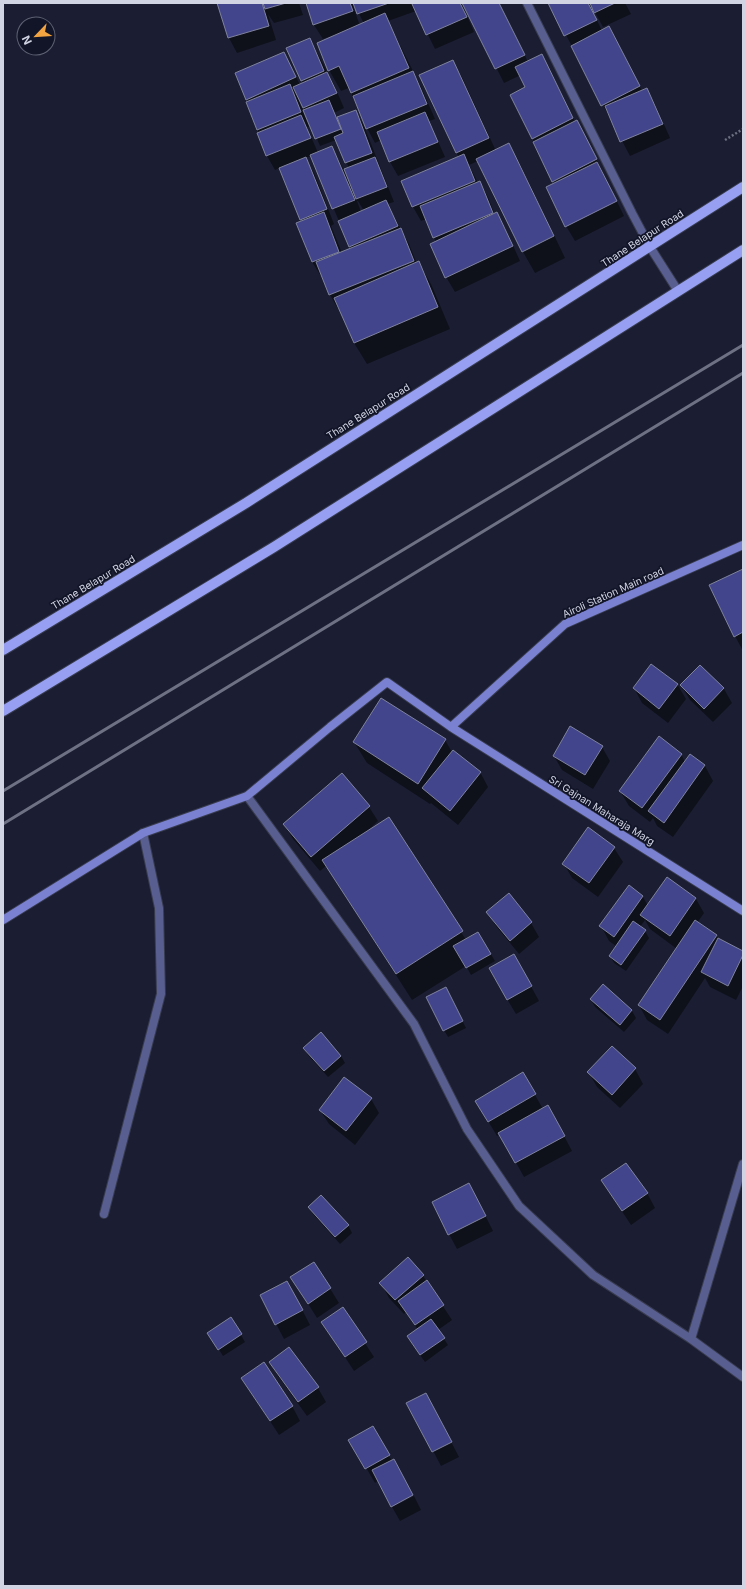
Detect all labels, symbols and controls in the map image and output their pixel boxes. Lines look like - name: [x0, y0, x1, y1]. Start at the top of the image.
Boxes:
- north arrow: [16, 16, 56, 56]
- text: N: [19, 33, 35, 47]
- street label: Thane Belapur Road: [599, 207, 685, 269]
- street label: Thane Belapur Road: [324, 381, 412, 441]
- street label: Thane Belapur Road: [49, 552, 137, 612]
- street label: Airoli Station Main road: [560, 564, 666, 620]
- street label: Sri Gajnan Maharaja Marg: [547, 773, 657, 847]

